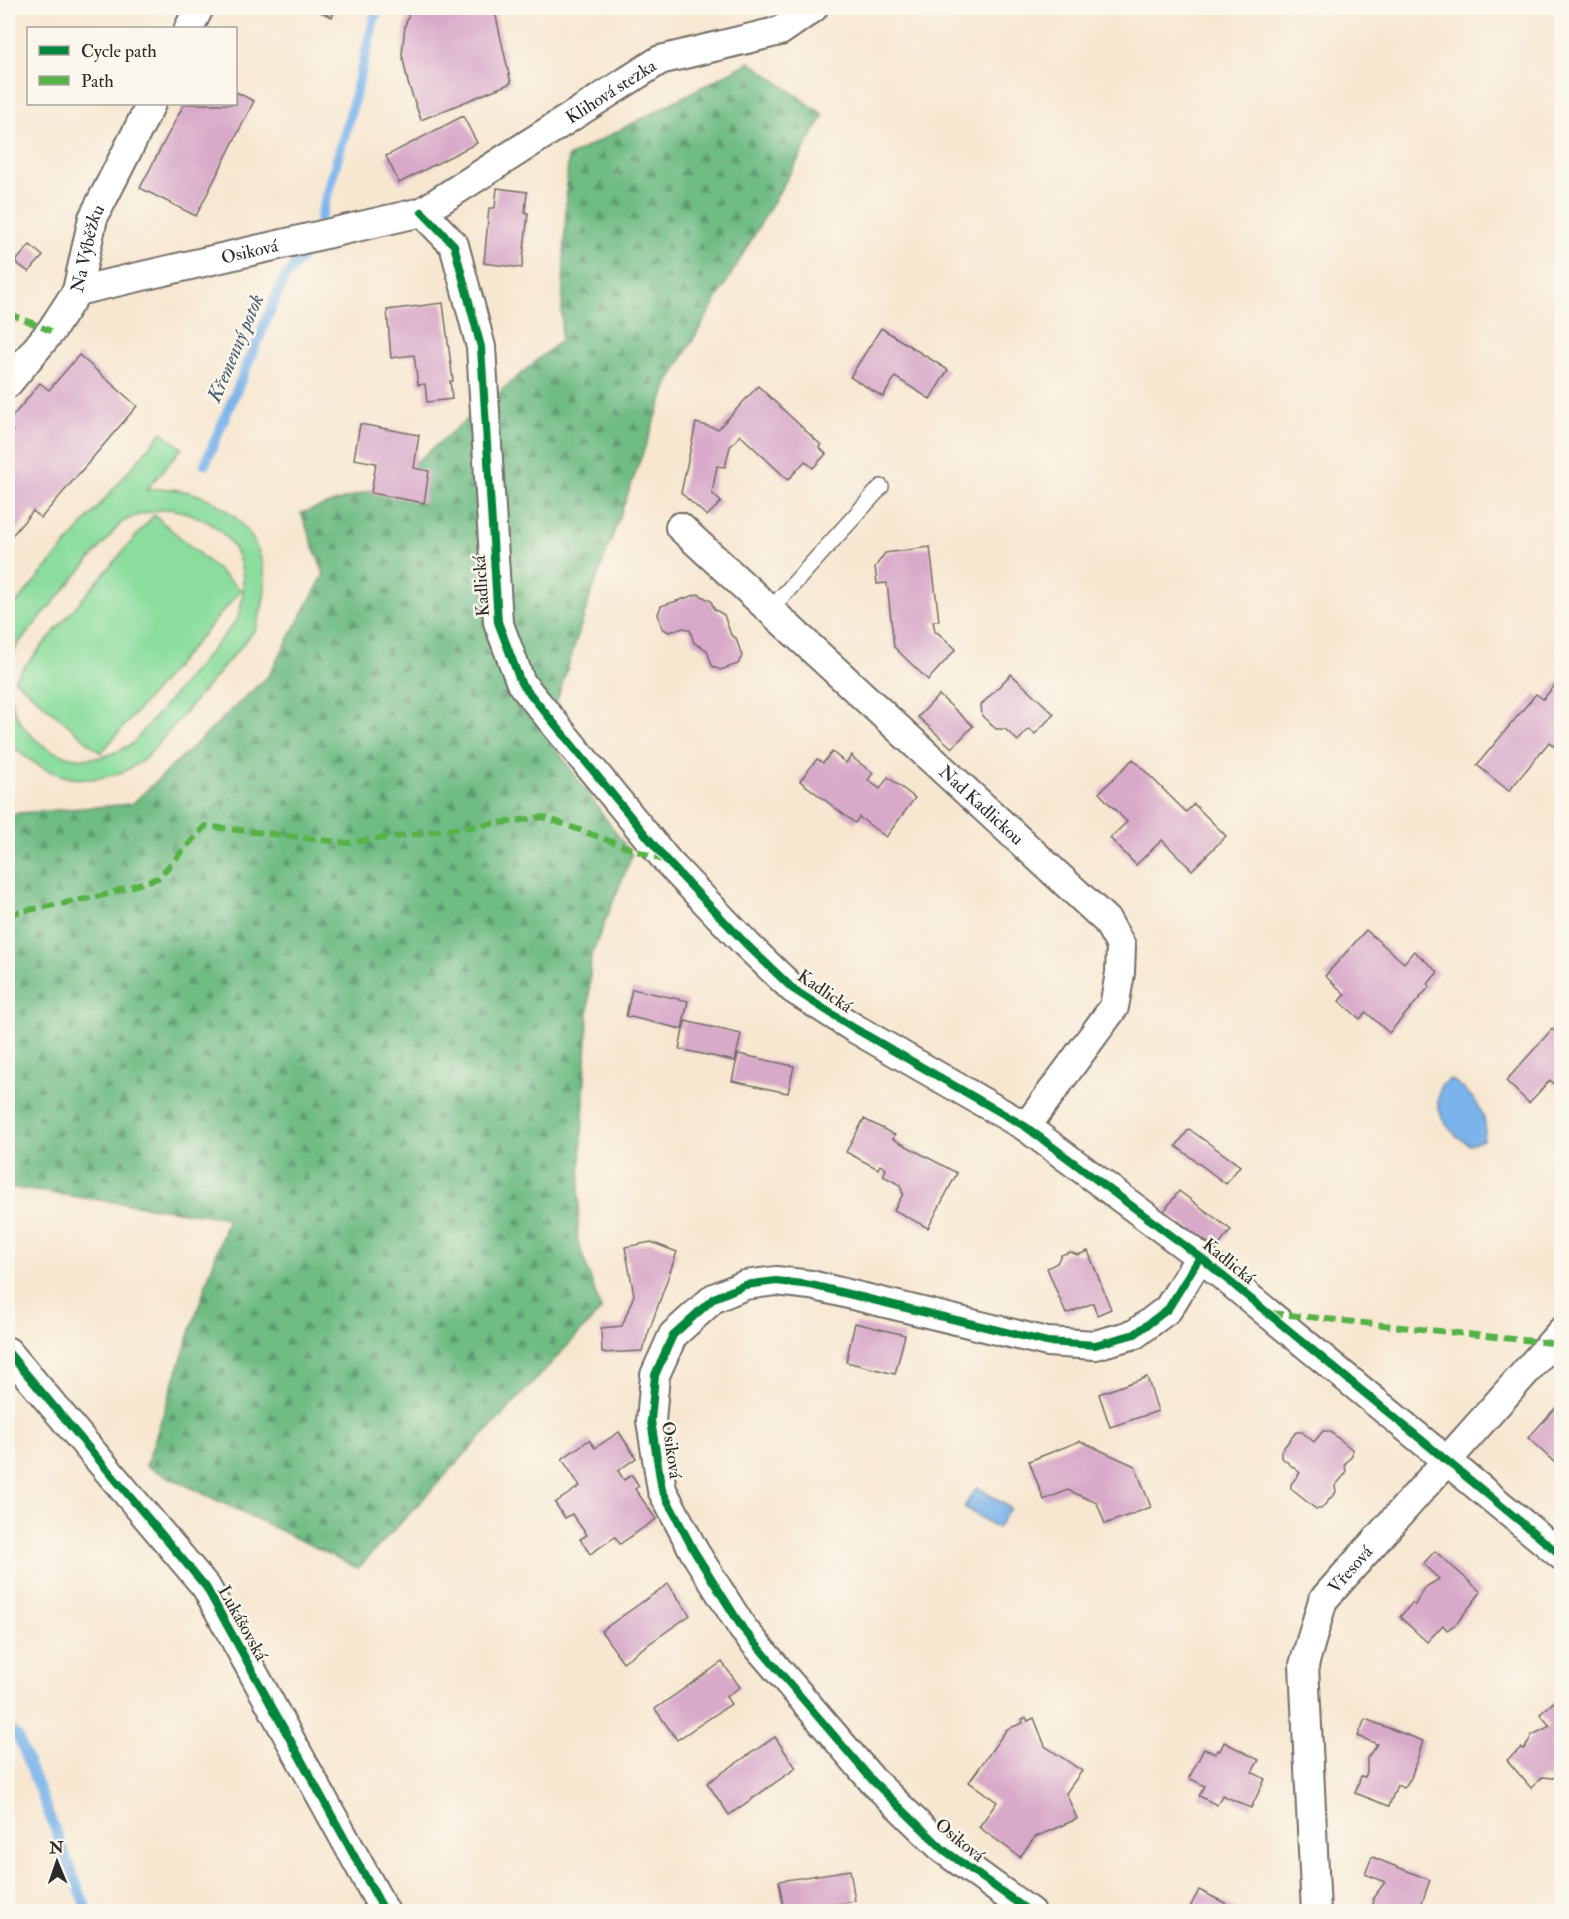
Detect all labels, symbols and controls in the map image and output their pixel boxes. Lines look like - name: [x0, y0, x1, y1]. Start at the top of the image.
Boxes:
- legend: [27, 27, 237, 105]
- text: Cycle path: [81, 40, 157, 63]
- street label: Klihová stezka: [562, 54, 661, 129]
- text: Path: [81, 70, 114, 93]
- street label: Na Výběžku: [66, 201, 110, 295]
- street label: Osiková: [219, 234, 281, 270]
- water label: Křemenný potok: [201, 290, 269, 407]
- street label: Kadlická: [468, 554, 495, 617]
- street label: Nad Kadlickou: [934, 761, 1028, 850]
- street label: Kadlická: [793, 965, 857, 1018]
- street label: Kadlická: [1198, 1233, 1260, 1290]
- street label: Osiková: [656, 1420, 687, 1481]
- street label: Vřesová: [1323, 1540, 1378, 1599]
- street label: Lukášovská: [212, 1582, 273, 1666]
- street label: Osiková: [930, 1813, 990, 1868]
- north arrow: [27, 1832, 87, 1892]
- text: N: [48, 1838, 65, 1858]

